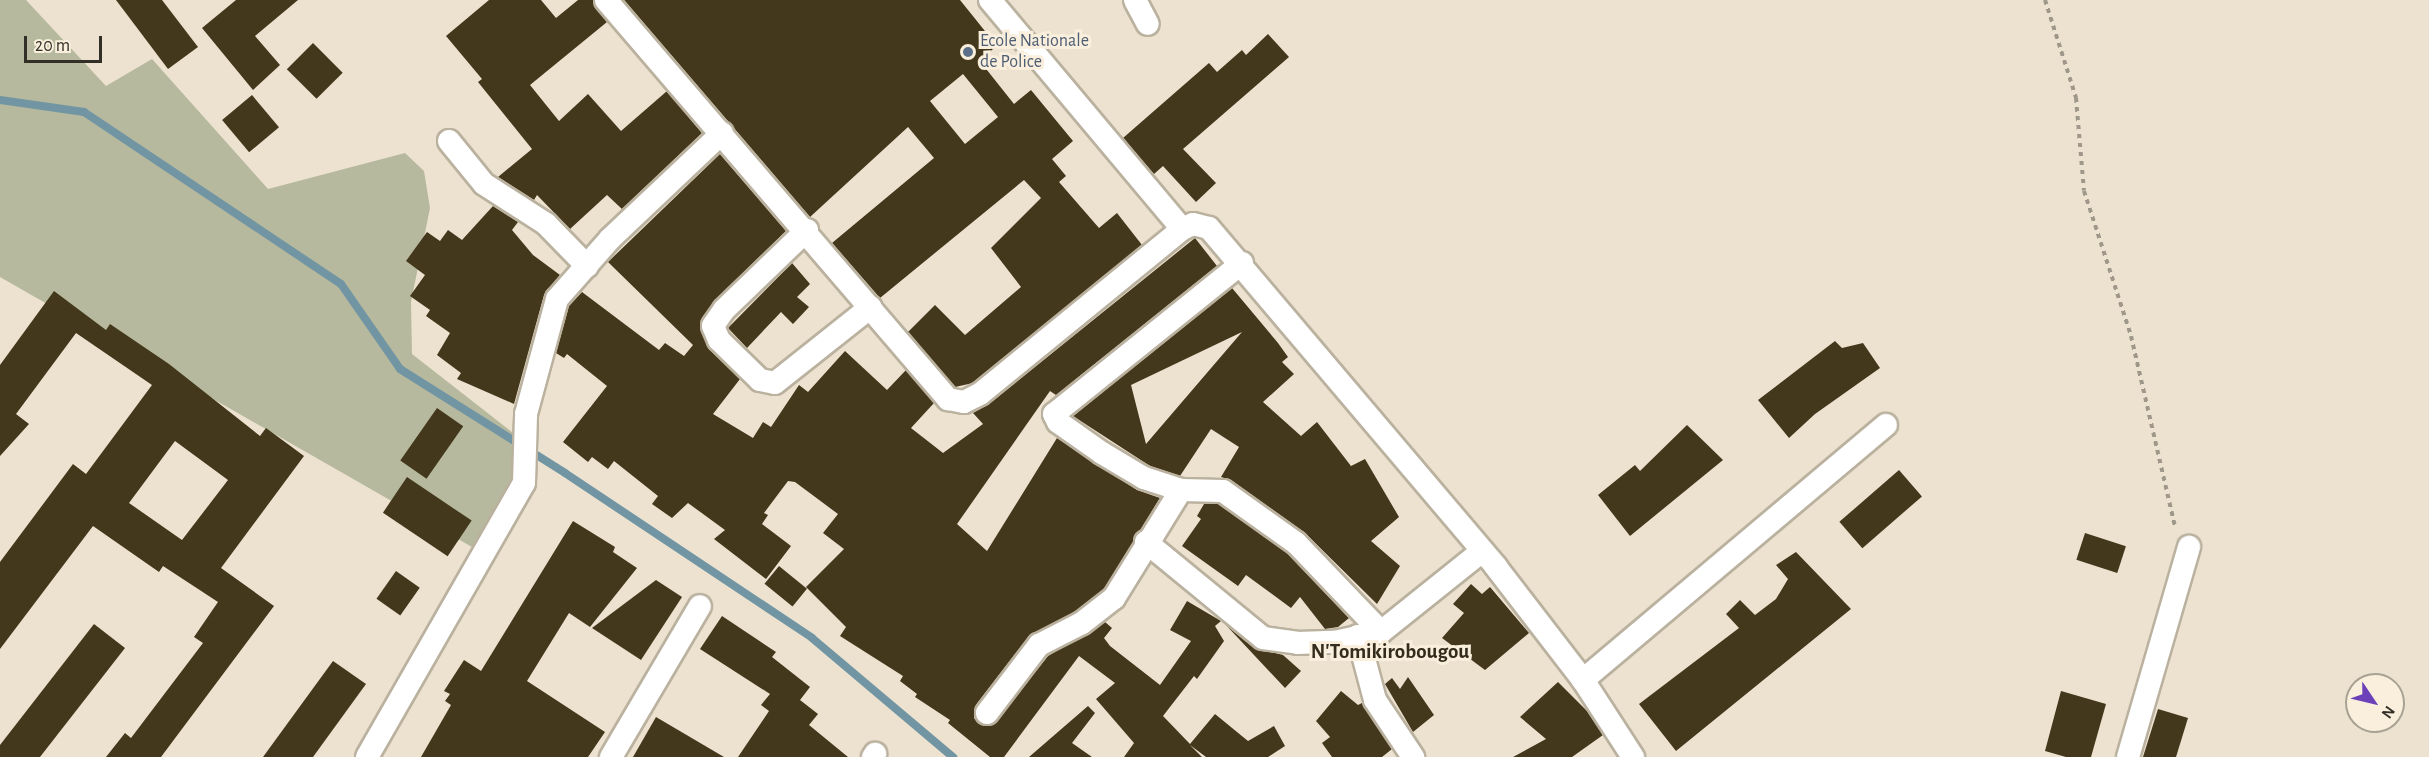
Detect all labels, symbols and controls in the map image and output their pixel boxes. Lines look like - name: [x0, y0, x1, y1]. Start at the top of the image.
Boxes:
- scale bar: [27, 24, 105, 62]
- place label: Ecole Nationale de Police: [980, 31, 1089, 74]
- text: 20 m: [35, 37, 70, 55]
- marker: Ecole Nationale de Police: [961, 45, 975, 59]
- district label: N'Tomikirobougou: [1311, 639, 1469, 665]
- north arrow: [2345, 673, 2405, 733]
- text: N: [2378, 703, 2398, 721]

